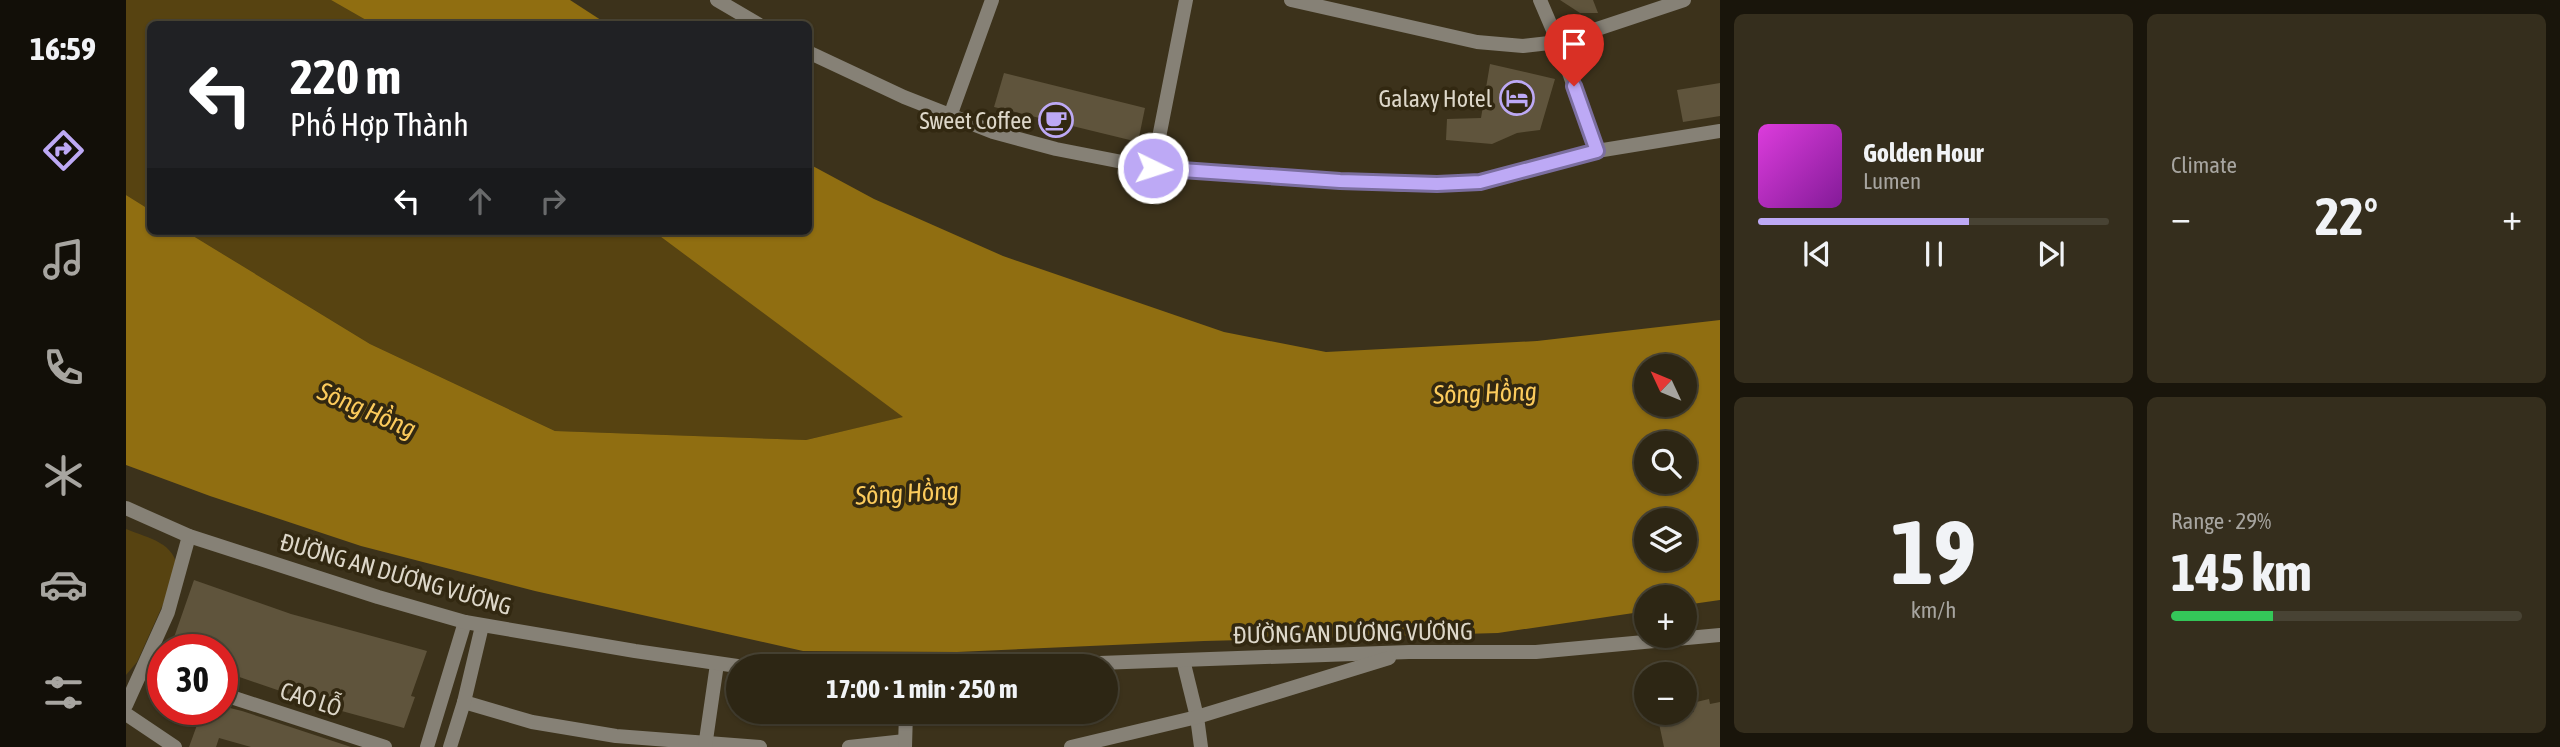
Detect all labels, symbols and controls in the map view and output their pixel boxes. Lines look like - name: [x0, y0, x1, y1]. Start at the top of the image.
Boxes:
- pin: [1544, 14, 1604, 86]
- icon: arrive: [1555, 25, 1593, 63]
- text: 16:59: [30, 30, 96, 67]
- text: 220 m: [290, 48, 401, 104]
- icon: left: [175, 49, 266, 140]
- hotel icon: Galaxy Hotel: [1498, 79, 1536, 117]
- place label: Galaxy Hotel: [1379, 85, 1493, 112]
- cafe icon: Sweet Coffee: [1037, 101, 1075, 139]
- text: Phố Hợp Thành: [290, 106, 469, 143]
- place label: Sweet Coffee: [919, 107, 1032, 134]
- icon: directions: [39, 126, 88, 175]
- position arrow: [1116, 131, 1190, 205]
- text: Golden Hour: [1863, 138, 1983, 168]
- text: Climate: [2171, 152, 2237, 178]
- text: Lumen: [1863, 168, 1921, 194]
- icon: left: [388, 182, 426, 220]
- icon: ahead: [461, 182, 499, 220]
- icon: right: [534, 182, 572, 220]
- text: 22°: [2315, 186, 2378, 246]
- text: −: [2171, 195, 2191, 238]
- text: +: [2502, 195, 2522, 238]
- icon: music: [39, 235, 88, 284]
- icon: previous: [1798, 235, 1836, 273]
- icon: pause: [1915, 235, 1953, 273]
- icon: next: [2032, 235, 2070, 273]
- icon: phone: [39, 343, 88, 392]
- north arrow: [1634, 354, 1698, 416]
- map controls: [1634, 354, 1697, 725]
- water label: Sông Hồng: [312, 376, 421, 444]
- water label: Sông Hồng: [1432, 376, 1537, 410]
- button: search: [1634, 431, 1697, 494]
- icon: climate: [39, 451, 88, 500]
- water label: Sông Hồng: [853, 475, 960, 511]
- text: 19: [1891, 499, 1976, 603]
- button: layers: [1634, 508, 1697, 571]
- text: Range · 29%: [2171, 508, 2271, 534]
- street label: ĐƯỜNG AN DƯƠNG VƯƠNG: [277, 528, 515, 620]
- text: 145 km: [2171, 542, 2312, 602]
- icon: car: [39, 560, 88, 609]
- button: +: [1634, 585, 1697, 648]
- text: km/h: [1911, 597, 1956, 623]
- street label: ĐƯỜNG AN DƯƠNG VƯƠNG: [1233, 617, 1473, 649]
- speed limit sign: 30: [147, 634, 238, 725]
- button: −: [1634, 662, 1697, 725]
- icon: filters: [39, 668, 88, 717]
- street label: CAO LỖ: [277, 674, 346, 722]
- text: 17:00 · 1 min · 250 m: [826, 674, 1018, 704]

